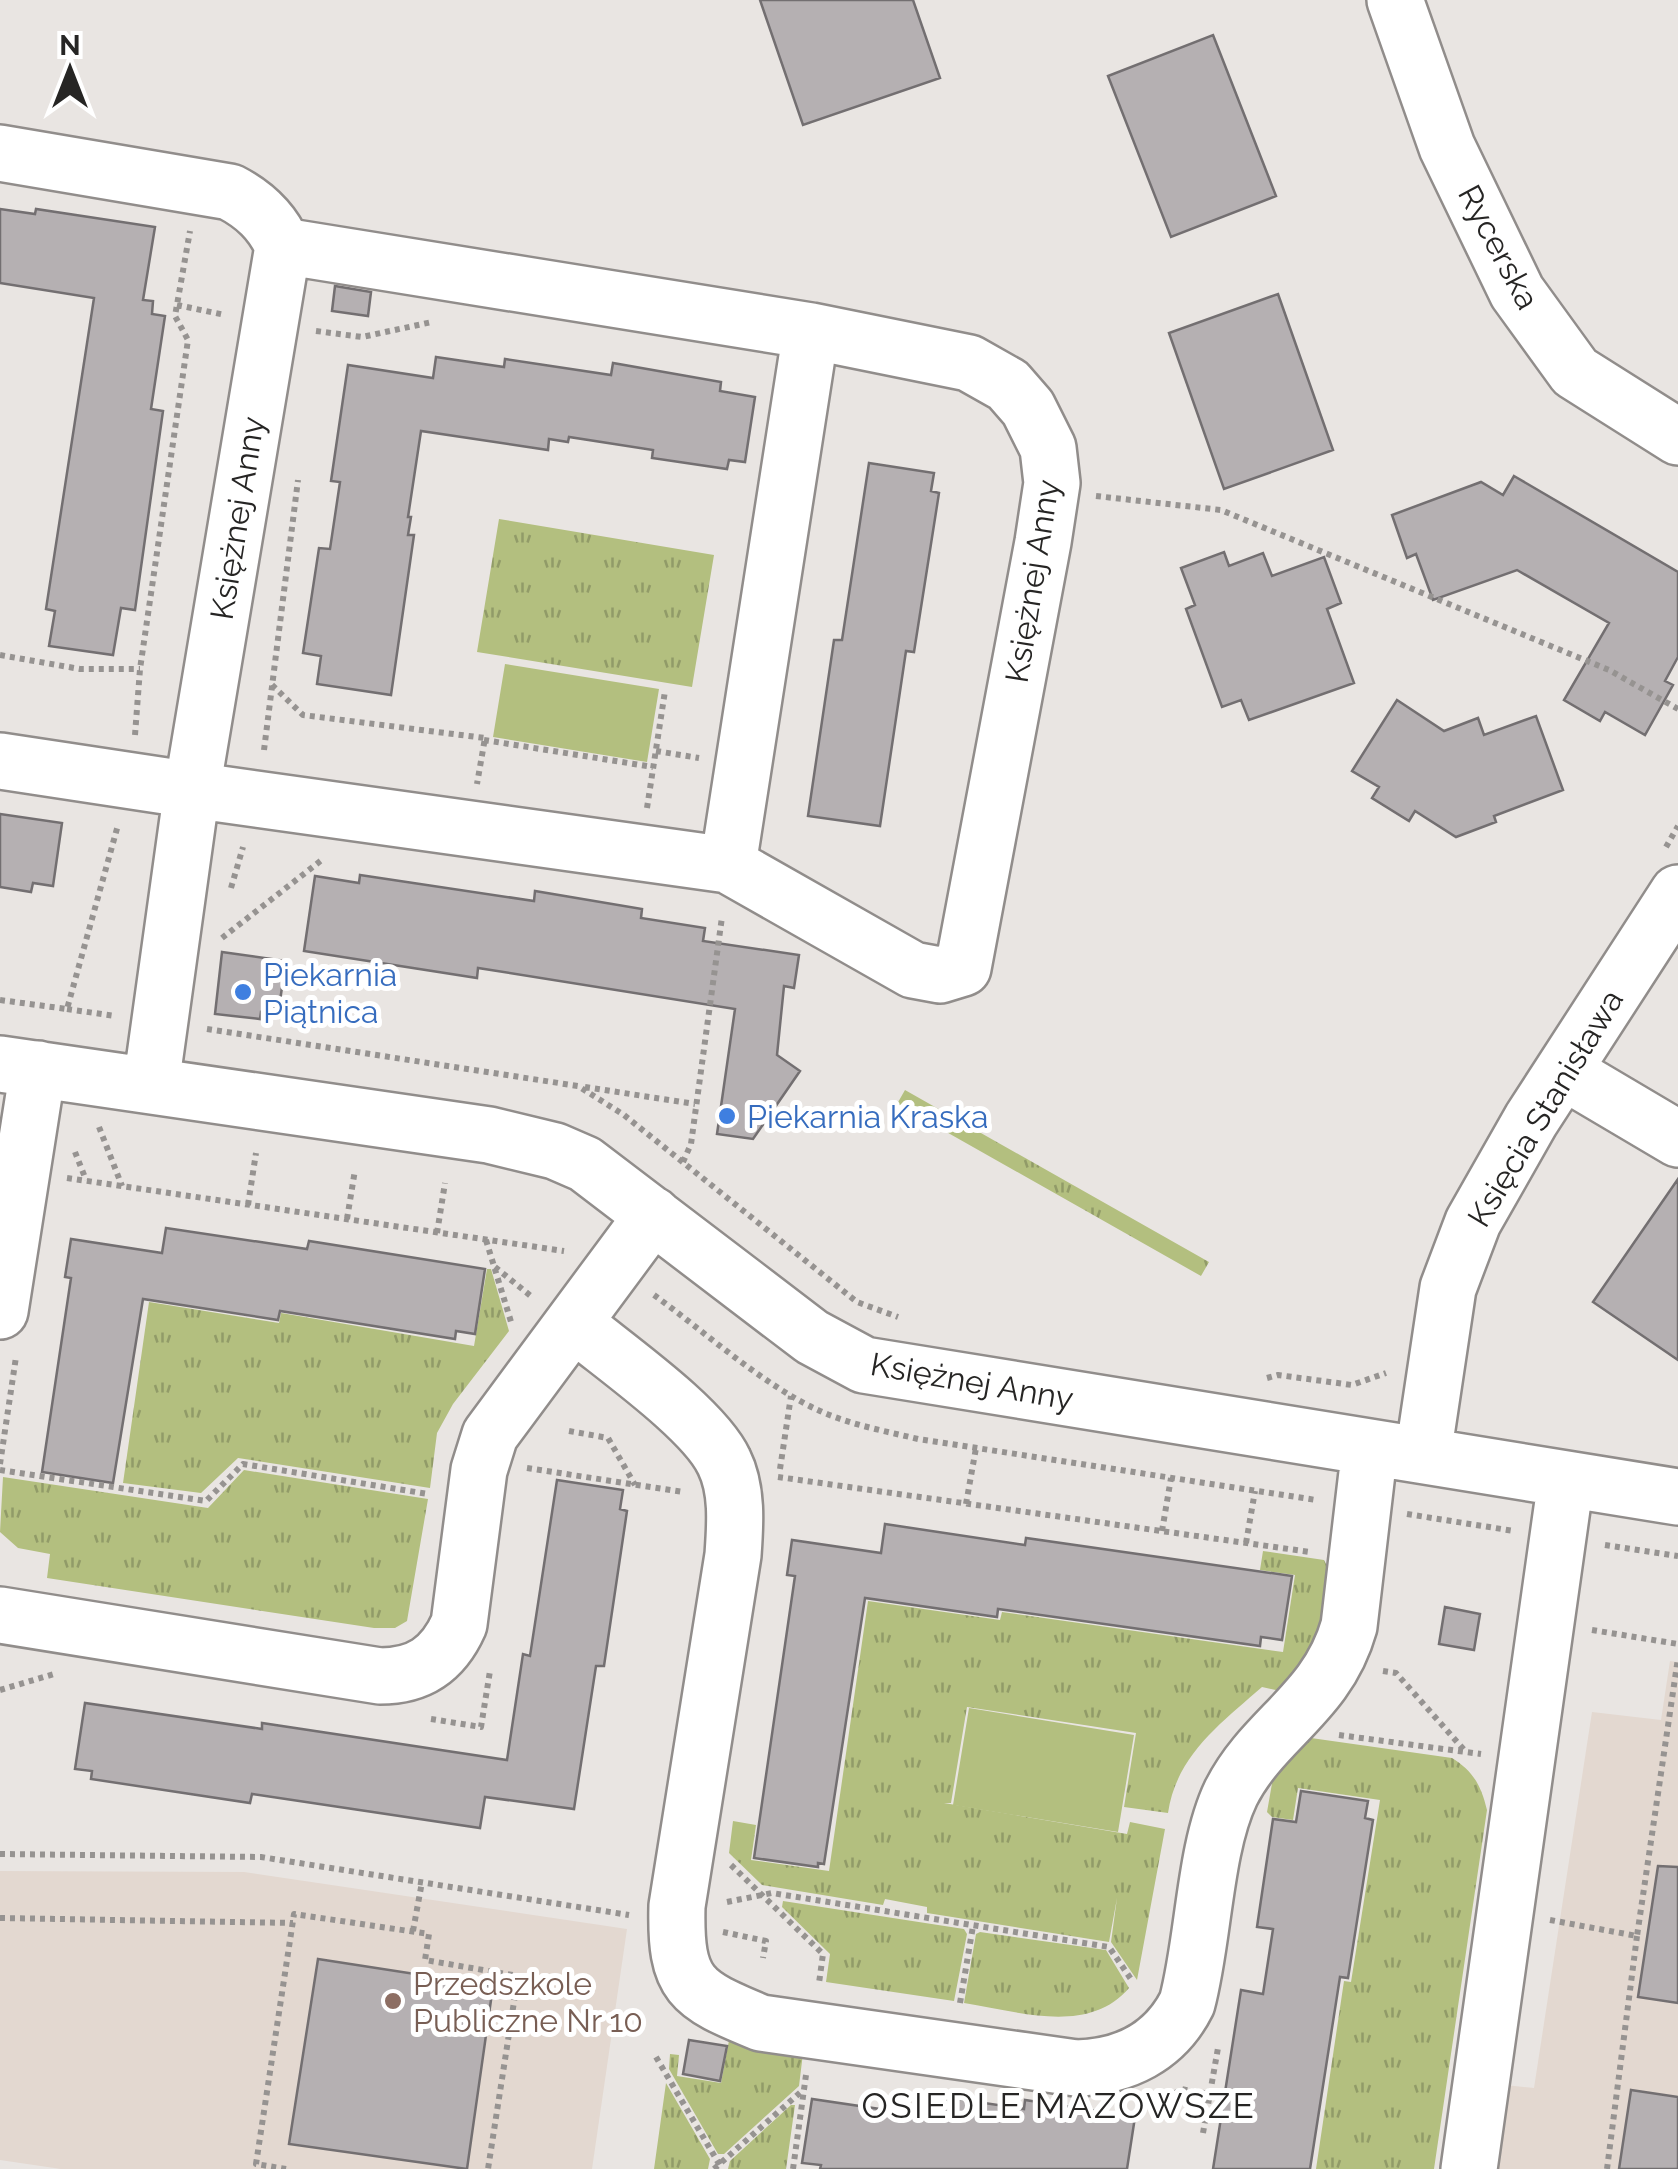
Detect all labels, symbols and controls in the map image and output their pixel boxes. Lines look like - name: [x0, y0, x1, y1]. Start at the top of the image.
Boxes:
- north arrow: [20, 20, 120, 120]
- text: N: [59, 29, 81, 62]
- street label: Rycerska: [1451, 179, 1547, 315]
- street label: Księżnej Anny: [203, 414, 271, 622]
- street label: Księżnej Anny: [998, 477, 1066, 685]
- place label: Piekarnia Piątnica: [263, 956, 397, 1030]
- marker: Piekarnia Piątnica: [232, 981, 254, 1003]
- street label: Księcia Stanisława: [1460, 983, 1630, 1233]
- place label: Piekarnia Kraska: [747, 1098, 988, 1135]
- marker: Piekarnia Kraska: [716, 1105, 738, 1127]
- street label: Księżnej Anny: [868, 1345, 1076, 1417]
- place label: Przedszkole Publiczne Nr 10: [413, 1965, 643, 2039]
- marker: Przedszkole Publiczne Nr 10: [382, 1990, 404, 2012]
- district label: OSIEDLE MAZOWSZE: [862, 2085, 1256, 2126]

